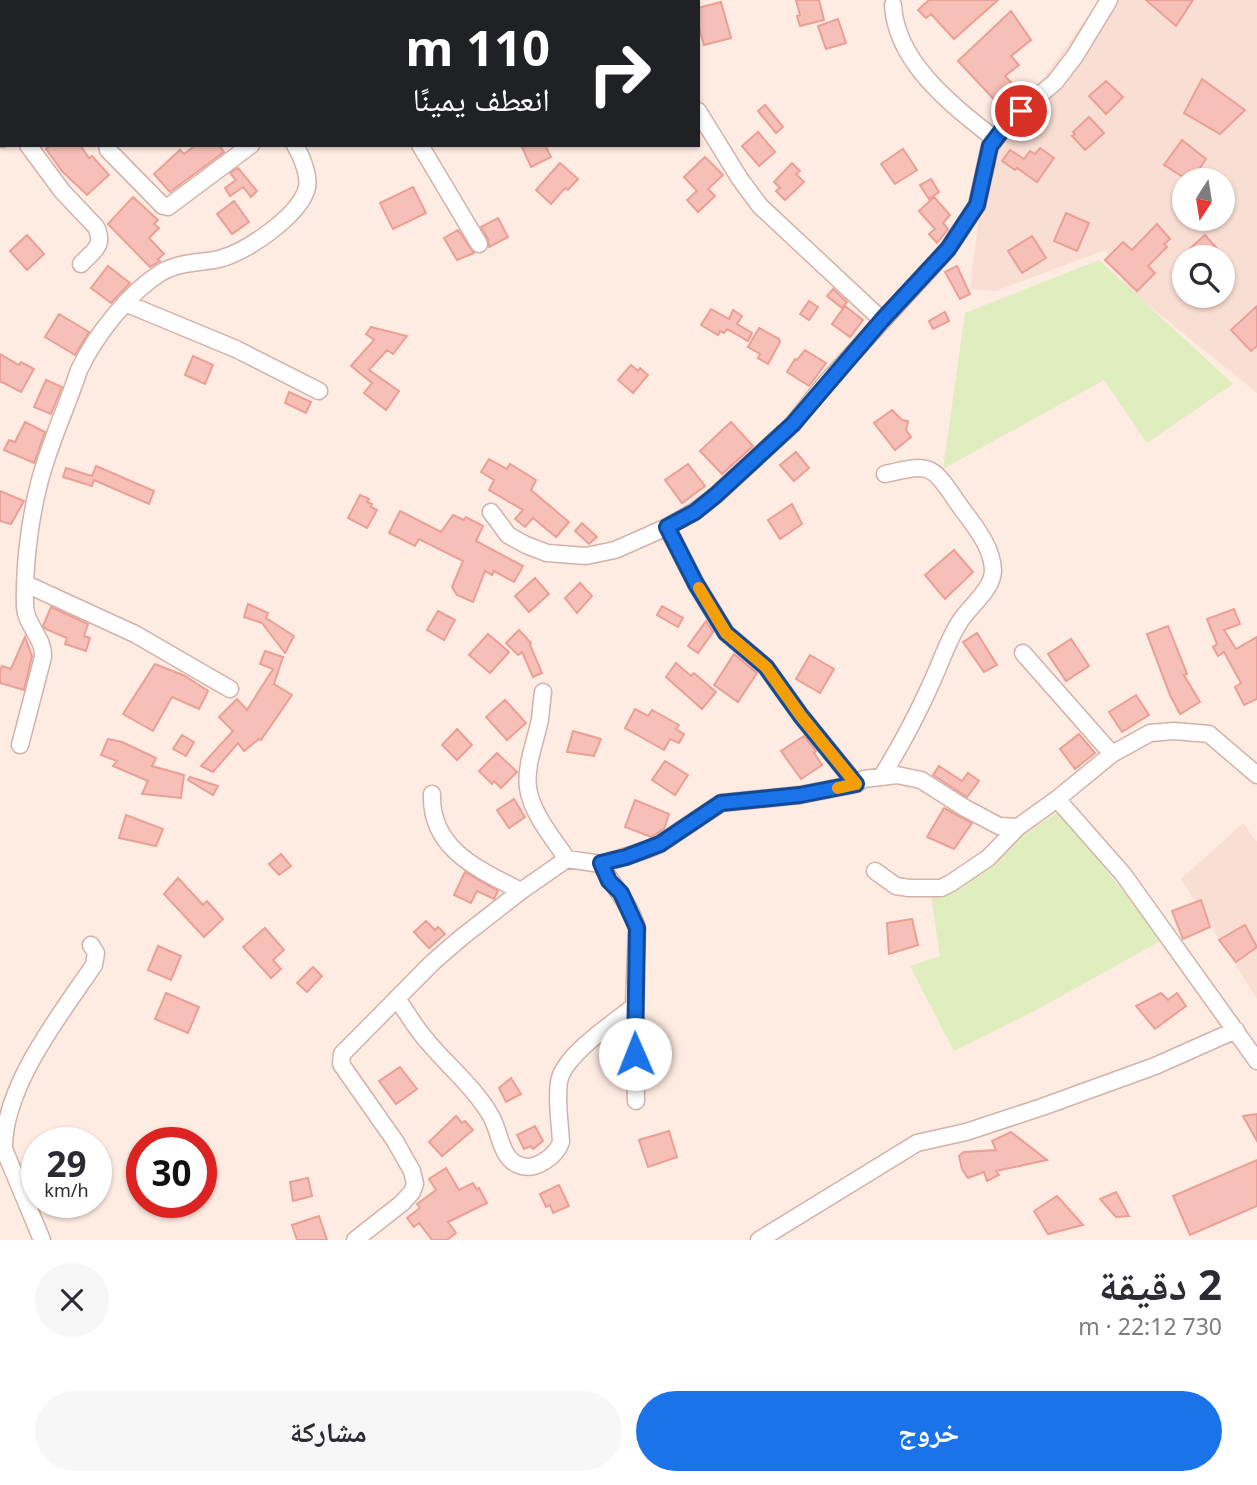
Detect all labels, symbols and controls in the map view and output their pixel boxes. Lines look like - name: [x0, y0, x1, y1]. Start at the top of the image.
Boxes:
- text: 110 m: [405, 14, 550, 80]
- icon: right: [574, 28, 665, 119]
- text: انعطف يمينًا: [413, 77, 550, 120]
- pin: [991, 81, 1051, 141]
- icon: arrive: [1002, 92, 1040, 130]
- north arrow: [1172, 168, 1236, 231]
- map controls: [1172, 168, 1235, 308]
- button: search: [1172, 245, 1235, 308]
- position arrow: [598, 1017, 672, 1091]
- speed limit sign: 30: [126, 1127, 217, 1218]
- text: 29: [46, 1140, 87, 1187]
- text: km/h: [44, 1178, 89, 1202]
- text: 2 دقيقة: [1099, 1255, 1222, 1312]
- button: close: [35, 1263, 109, 1337]
- text: 730 m · 22:12: [1078, 1310, 1222, 1342]
- button: مشاركة: [35, 1391, 622, 1471]
- button: خروج: [636, 1391, 1222, 1471]

